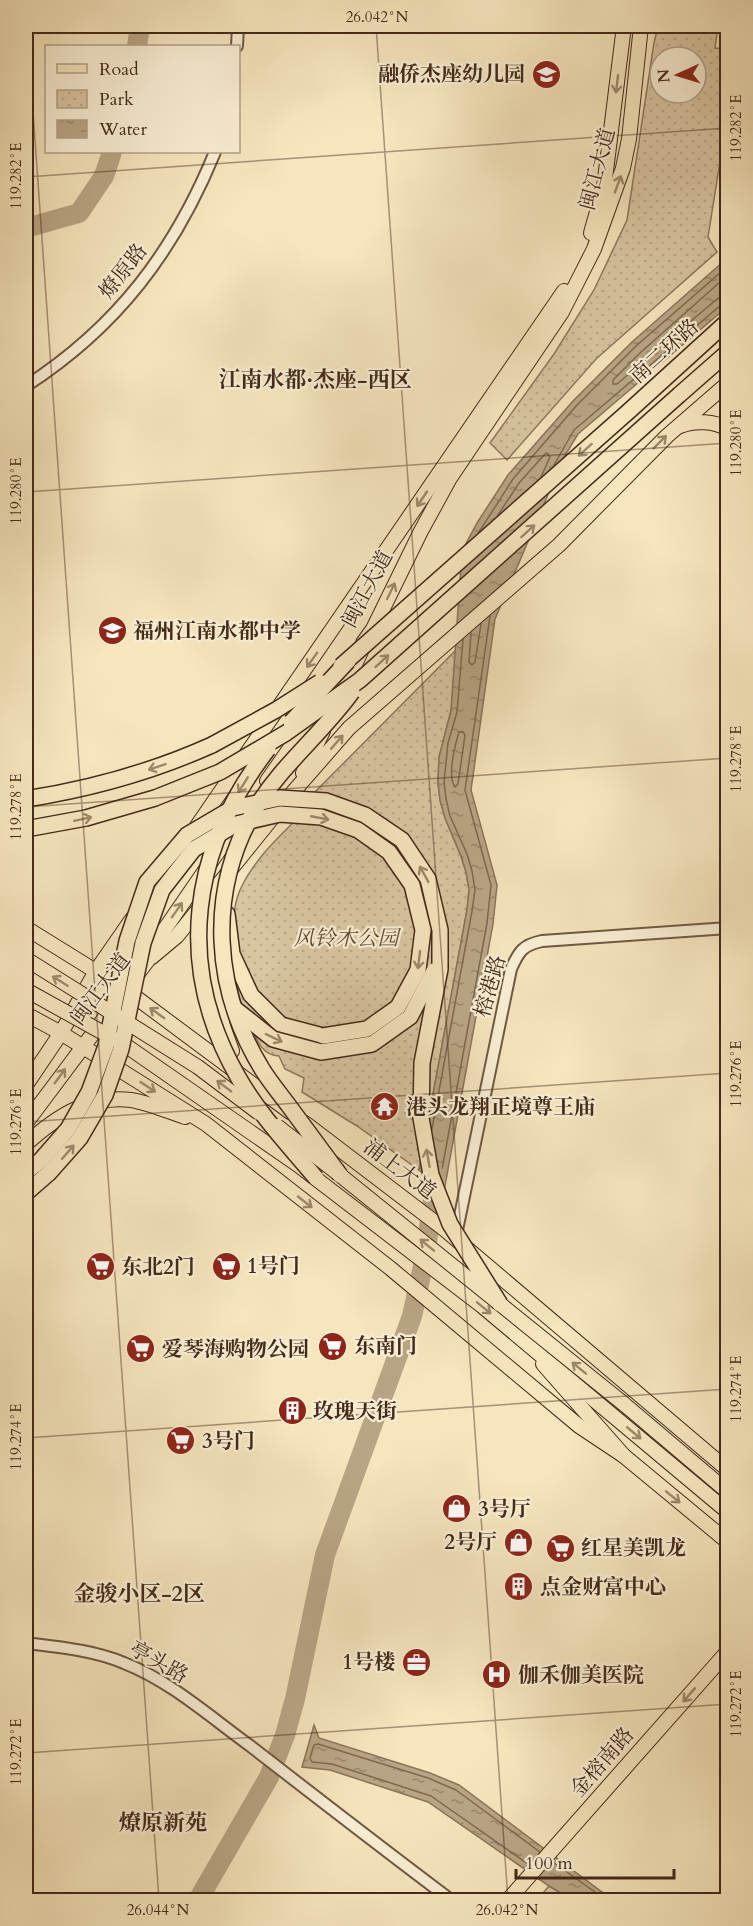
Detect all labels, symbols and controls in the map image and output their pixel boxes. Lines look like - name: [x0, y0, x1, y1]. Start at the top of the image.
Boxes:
- text: 26.042°N: [346, 7, 409, 27]
- legend: [45, 45, 240, 153]
- north arrow: [648, 45, 708, 105]
- text: Road: [99, 57, 139, 82]
- school or university icon: 融侨杰座幼儿园: [530, 58, 562, 90]
- place label: 融侨杰座幼儿园: [378, 60, 525, 89]
- text: N: [653, 68, 675, 84]
- one-way arrow: [611, 73, 622, 93]
- text: Park: [99, 87, 134, 112]
- text: 119.282°E: [726, 95, 746, 161]
- text: Water: [98, 117, 148, 142]
- street label: 闽江大道: [573, 125, 622, 213]
- text: 119.282°E: [6, 143, 26, 209]
- one-way arrow: [613, 175, 624, 194]
- street label: 燎原路: [93, 238, 154, 305]
- street label: 南二环路: [623, 312, 705, 390]
- district label: 江南水都·杰座-西区: [219, 365, 411, 395]
- text: 119.280°E: [726, 410, 746, 476]
- one-way arrow: [653, 435, 668, 450]
- one-way arrow: [578, 443, 593, 457]
- text: 119.280°E: [6, 458, 26, 524]
- one-way arrow: [416, 490, 428, 507]
- one-way arrow: [520, 524, 535, 538]
- street label: 闽江大道: [335, 545, 400, 633]
- one-way arrow: [385, 583, 397, 601]
- school or university icon: 福州江南水都中学: [96, 615, 128, 647]
- place label: 福州江南水都中学: [133, 617, 301, 646]
- one-way arrow: [306, 651, 318, 667]
- one-way arrow: [374, 654, 389, 668]
- text: 119.278°E: [726, 726, 746, 792]
- one-way arrow: [330, 735, 344, 750]
- one-way arrow: [148, 762, 167, 773]
- text: 119.278°E: [6, 774, 26, 840]
- one-way arrow: [236, 776, 248, 793]
- one-way arrow: [73, 812, 92, 824]
- one-way arrow: [310, 813, 329, 824]
- one-way arrow: [418, 866, 430, 883]
- one-way arrow: [171, 902, 183, 919]
- park label: 风铃木公园: [294, 924, 401, 953]
- street label: 闽江大道: [64, 947, 137, 1032]
- one-way arrow: [414, 949, 425, 969]
- street label: 榕港路: [468, 952, 513, 1020]
- one-way arrow: [52, 974, 69, 986]
- one-way arrow: [149, 1007, 165, 1019]
- one-way arrow: [265, 1032, 283, 1044]
- text: 119.276°E: [726, 1041, 746, 1107]
- one-way arrow: [54, 1068, 67, 1084]
- one-way arrow: [216, 1080, 232, 1093]
- one-way arrow: [139, 1081, 156, 1093]
- text: 119.276°E: [6, 1089, 26, 1155]
- temple icon: 港头龙翔正境尊王庙: [369, 1091, 401, 1123]
- place label: 港头龙翔正境尊王庙: [406, 1093, 595, 1122]
- street label: 浦上大道: [357, 1133, 442, 1206]
- one-way arrow: [61, 1144, 74, 1160]
- one-way arrow: [423, 1149, 434, 1169]
- one-way arrow: [297, 1195, 313, 1208]
- one-way arrow: [419, 1238, 435, 1251]
- supermarket icon: 1号门: [210, 1250, 242, 1282]
- supermarket icon: 东北2门: [84, 1251, 116, 1283]
- place label: 1号门: [247, 1252, 300, 1281]
- place label: 东北2门: [121, 1253, 195, 1282]
- one-way arrow: [476, 1302, 492, 1315]
- supermarket icon: 东南门: [317, 1330, 349, 1362]
- place label: 东南门: [354, 1332, 417, 1361]
- supermarket icon: 爱琴海购物公园: [125, 1333, 157, 1365]
- place label: 爱琴海购物公园: [162, 1335, 309, 1364]
- text: 119.274°E: [726, 1356, 746, 1422]
- one-way arrow: [571, 1361, 587, 1374]
- building icon: 玫瑰天街: [276, 1395, 308, 1427]
- place label: 玫瑰天街: [313, 1397, 397, 1426]
- text: 119.274°E: [6, 1404, 26, 1470]
- supermarket icon: 3号门: [165, 1425, 197, 1457]
- place label: 3号门: [202, 1427, 255, 1456]
- one-way arrow: [626, 1427, 642, 1440]
- one-way arrow: [664, 1490, 680, 1503]
- shop icon: 3号厅: [441, 1493, 473, 1525]
- place label: 3号厅: [478, 1495, 531, 1524]
- shop icon: 2号厅: [502, 1526, 534, 1558]
- place label: 2号厅: [444, 1528, 497, 1557]
- supermarket icon: 红星美凯龙: [544, 1532, 576, 1564]
- place label: 红星美凯龙: [581, 1534, 686, 1563]
- building icon: 点金财富中心: [503, 1571, 535, 1603]
- place label: 点金财富中心: [540, 1573, 666, 1602]
- district label: 金骏小区-2区: [73, 1579, 205, 1609]
- street label: 亭头路: [124, 1634, 193, 1690]
- office icon: 1号楼: [400, 1646, 432, 1678]
- place label: 1号楼: [342, 1648, 395, 1677]
- hospital icon: 伽禾伽美医院: [481, 1659, 513, 1691]
- place label: 伽禾伽美医院: [518, 1661, 644, 1690]
- text: 119.272°E: [726, 1671, 746, 1737]
- one-way arrow: [682, 1687, 696, 1702]
- text: 119.272°E: [6, 1719, 26, 1785]
- street label: 金榕南路: [564, 1721, 641, 1804]
- district label: 燎原新苑: [119, 1808, 207, 1838]
- scale bar: [516, 1842, 674, 1880]
- text: 100 m: [525, 1851, 573, 1876]
- text: 26.044°N: [127, 1900, 190, 1920]
- text: 26.042°N: [476, 1900, 539, 1920]

